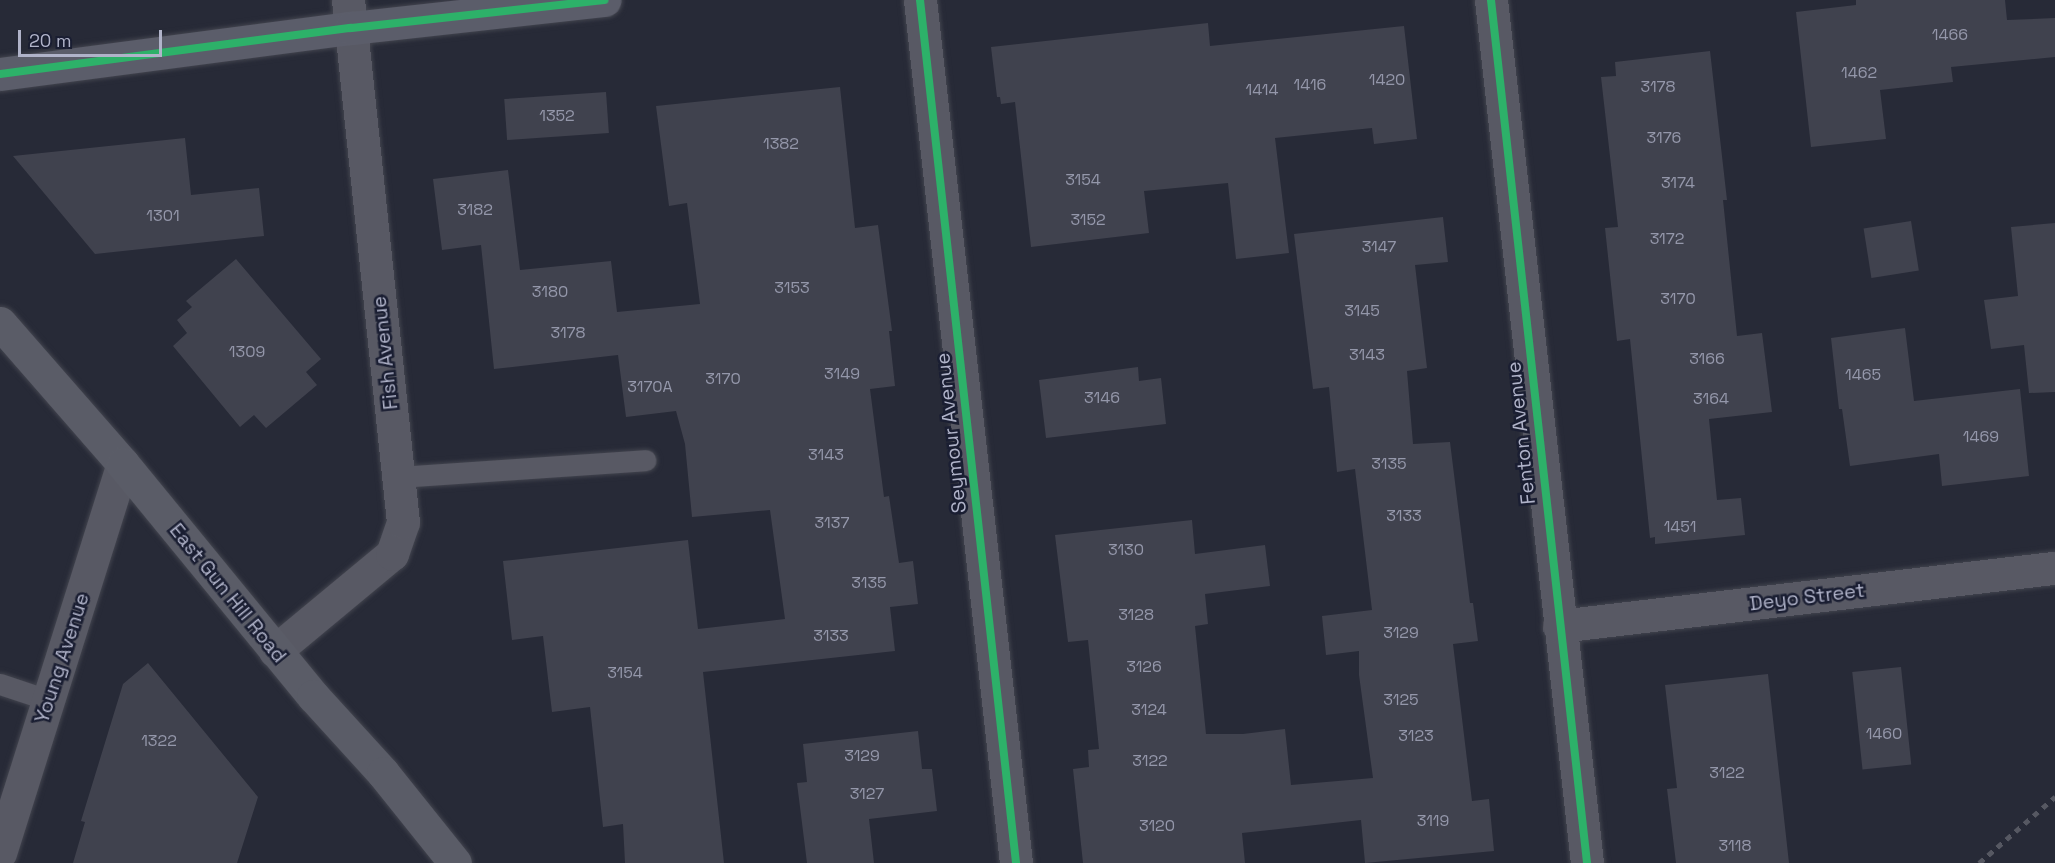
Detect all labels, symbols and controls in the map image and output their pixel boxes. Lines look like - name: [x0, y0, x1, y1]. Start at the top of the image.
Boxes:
- scale bar: [21, 18, 165, 56]
- house number: 1466: [1932, 25, 1968, 45]
- text: 20 m: [29, 29, 72, 52]
- house number: 1462: [1841, 63, 1877, 83]
- house number: 1420: [1369, 70, 1405, 90]
- house number: 1416: [1294, 75, 1326, 95]
- house number: 3178: [1640, 77, 1676, 97]
- house number: 1414: [1246, 80, 1278, 100]
- house number: 1352: [539, 106, 575, 126]
- house number: 3176: [1647, 128, 1681, 148]
- house number: 1382: [763, 134, 799, 154]
- house number: 3154: [1065, 170, 1101, 190]
- house number: 3174: [1661, 173, 1695, 193]
- house number: 3182: [457, 200, 493, 220]
- house number: 1301: [146, 206, 180, 226]
- house number: 3152: [1070, 210, 1106, 230]
- house number: 3172: [1650, 229, 1684, 249]
- house number: 3147: [1362, 237, 1396, 257]
- house number: 3153: [774, 278, 810, 298]
- house number: 3180: [532, 282, 568, 302]
- house number: 3170: [1660, 289, 1696, 309]
- street label: Fish Avenue: [367, 295, 403, 411]
- house number: 3145: [1344, 301, 1380, 321]
- house number: 3178: [550, 323, 586, 343]
- house number: 1309: [229, 342, 265, 362]
- house number: 3143: [1349, 345, 1385, 365]
- house number: 3166: [1689, 349, 1725, 369]
- street label: Seymour Avenue: [931, 351, 971, 515]
- street label: Fenton Avenue: [1502, 360, 1540, 506]
- house number: 3149: [824, 364, 860, 384]
- house number: 1465: [1845, 365, 1881, 385]
- house number: 3170: [705, 369, 741, 389]
- house number: 3170A: [627, 377, 673, 397]
- house number: 3146: [1084, 388, 1120, 408]
- house number: 3164: [1693, 389, 1729, 409]
- house number: 1469: [1963, 427, 1999, 447]
- house number: 3143: [808, 445, 844, 465]
- house number: 3135: [1371, 454, 1407, 474]
- house number: 3133: [1386, 506, 1422, 526]
- house number: 3137: [815, 513, 849, 533]
- house number: 1451: [1664, 517, 1696, 537]
- street label: East Gun Hill Road: [164, 519, 292, 667]
- house number: 3130: [1108, 540, 1144, 560]
- house number: 3135: [851, 573, 887, 593]
- street label: Deyo Street: [1748, 578, 1866, 616]
- street label: Young Avenue: [30, 590, 94, 726]
- house number: 3128: [1118, 605, 1154, 625]
- house number: 3129: [1383, 623, 1419, 643]
- house number: 3133: [813, 626, 849, 646]
- house number: 3126: [1126, 657, 1162, 677]
- house number: 3154: [607, 663, 643, 683]
- house number: 3125: [1383, 690, 1419, 710]
- house number: 3124: [1131, 700, 1167, 720]
- house number: 1460: [1866, 724, 1902, 744]
- house number: 3123: [1398, 726, 1434, 746]
- house number: 1322: [141, 731, 177, 751]
- house number: 3129: [844, 746, 880, 766]
- house number: 3122: [1132, 751, 1168, 771]
- house number: 3122: [1709, 763, 1745, 783]
- house number: 3127: [850, 784, 884, 804]
- house number: 3119: [1417, 811, 1449, 831]
- house number: 3120: [1139, 816, 1175, 836]
- house number: 3118: [1719, 836, 1751, 856]

